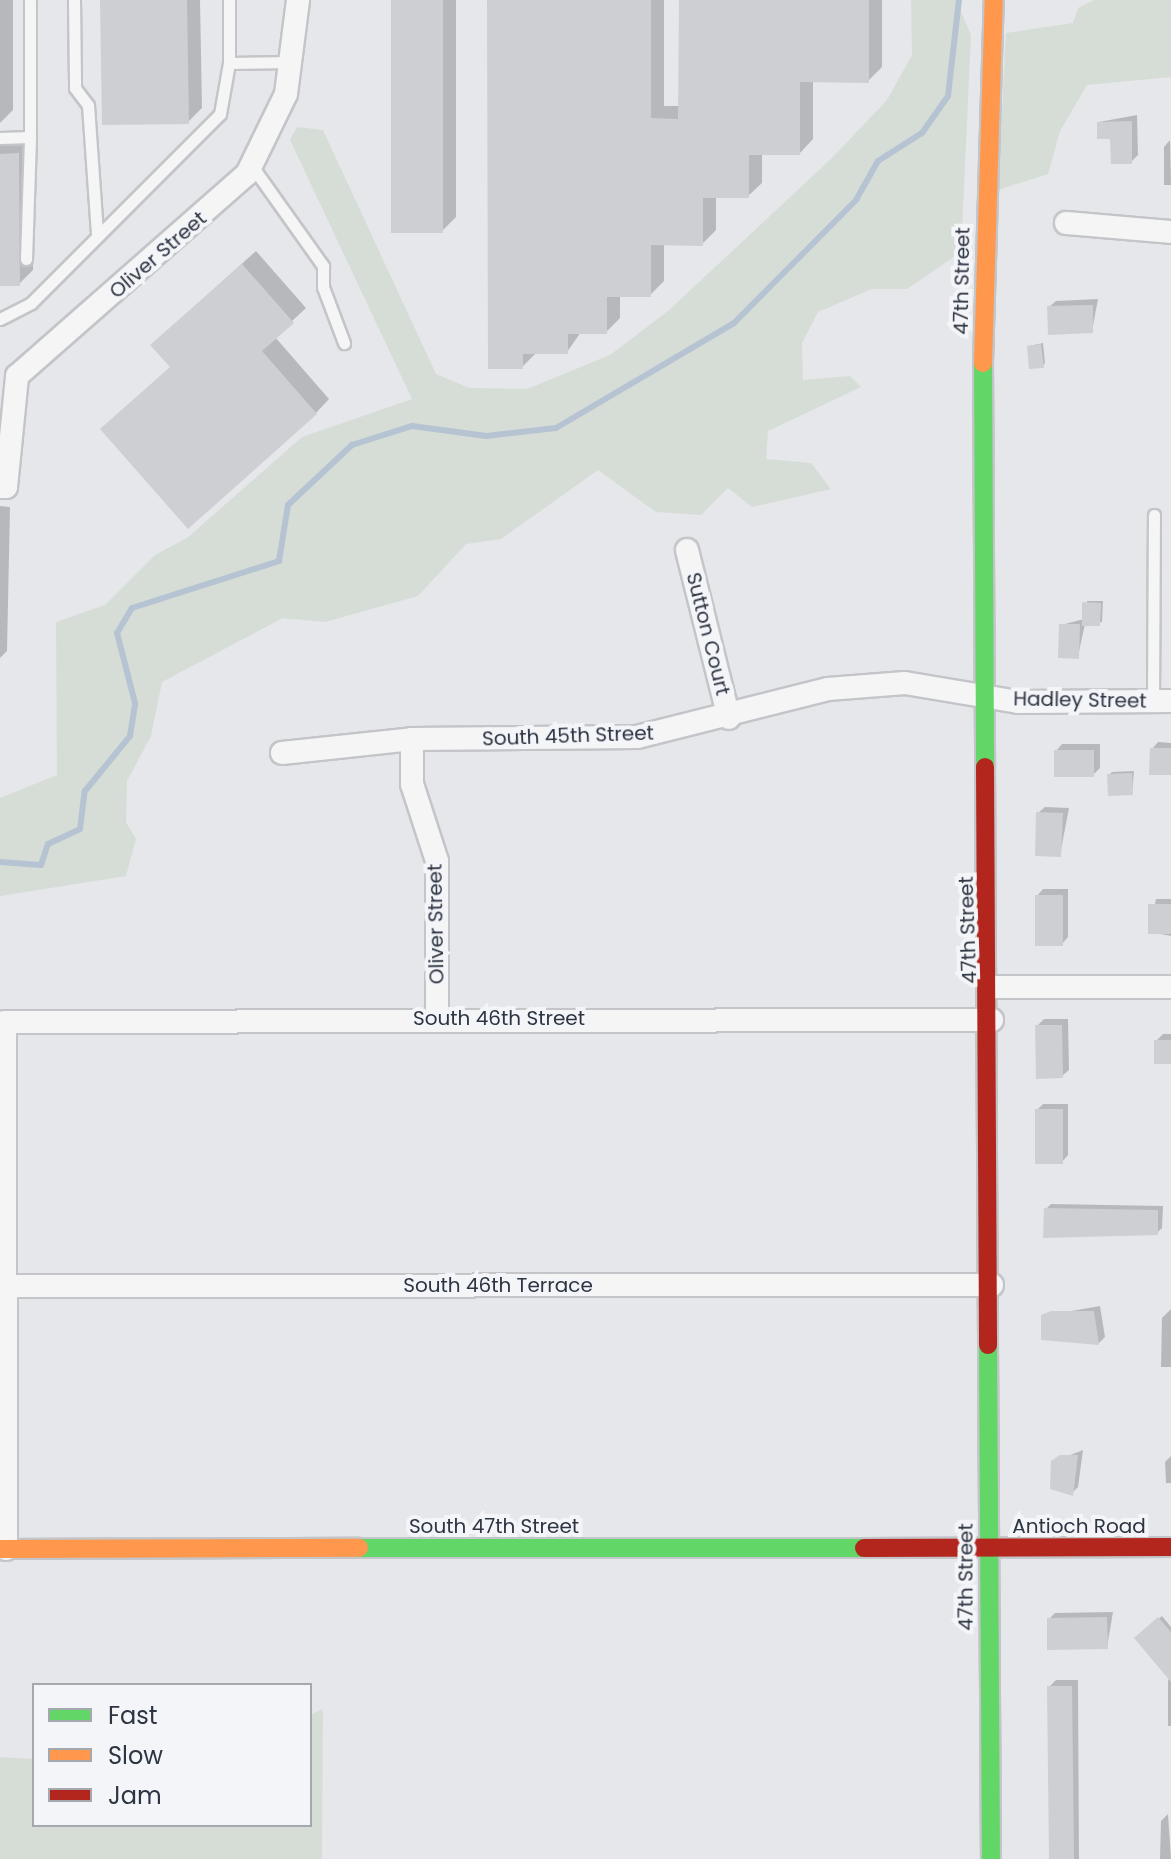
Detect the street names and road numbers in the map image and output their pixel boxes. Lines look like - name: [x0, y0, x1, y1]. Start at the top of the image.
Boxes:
- street label: Oliver Street: [105, 206, 211, 304]
- street label: 47th Street: [949, 227, 975, 335]
- street label: Sutton Court: [681, 570, 735, 698]
- street label: Hadley Street: [1013, 687, 1147, 713]
- street label: South 45th Street: [482, 721, 654, 751]
- street label: Oliver Street: [423, 864, 449, 984]
- street label: 47th Street: [954, 876, 982, 984]
- street label: South 46th Street: [413, 1006, 585, 1030]
- street label: South 46th Terrace: [403, 1273, 593, 1297]
- street label: South 47th Street: [409, 1514, 579, 1538]
- street label: Antioch Road: [1012, 1514, 1146, 1538]
- street label: 47th Street: [954, 1523, 978, 1631]

